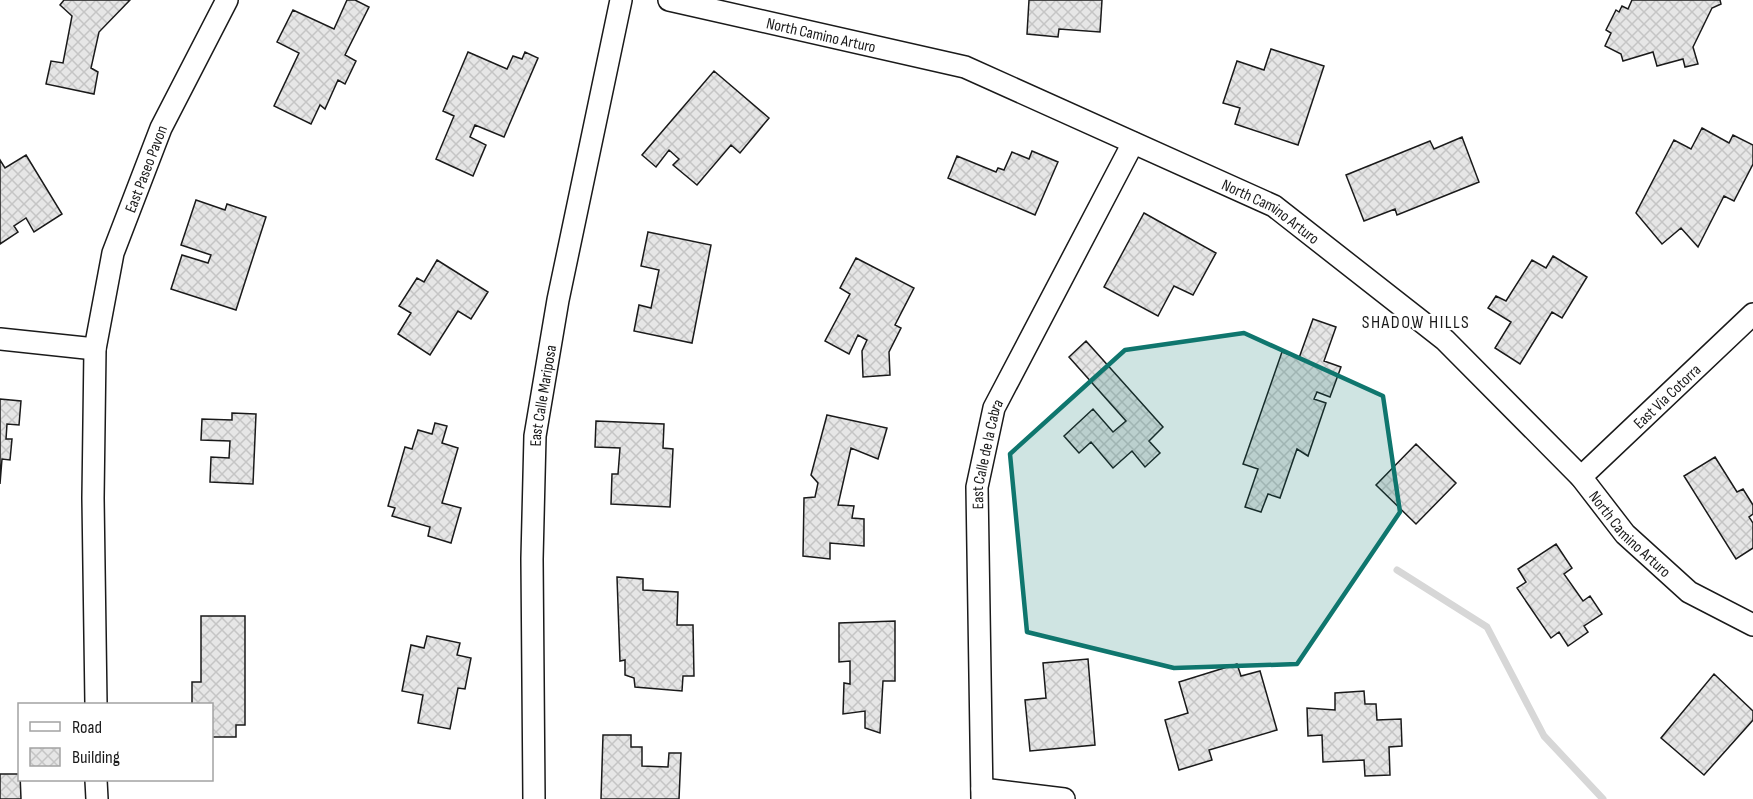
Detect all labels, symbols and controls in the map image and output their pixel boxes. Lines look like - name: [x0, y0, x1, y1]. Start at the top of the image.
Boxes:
- street label: North Camino Arturo: [764, 14, 877, 57]
- street label: East Paseo Pavon: [121, 123, 172, 216]
- street label: North Camino Arturo: [1218, 176, 1323, 249]
- district label: SHADOW HILLS: [1362, 312, 1470, 333]
- street label: East Calle Mariposa: [527, 344, 561, 447]
- street label: East Via Cotorra: [1630, 361, 1705, 433]
- street label: East Calle de la Cabra: [969, 396, 1008, 509]
- street label: North Camino Arturo: [1584, 488, 1674, 582]
- legend: [18, 703, 213, 781]
- text: Road: [72, 717, 102, 738]
- text: Building: [72, 747, 120, 768]

